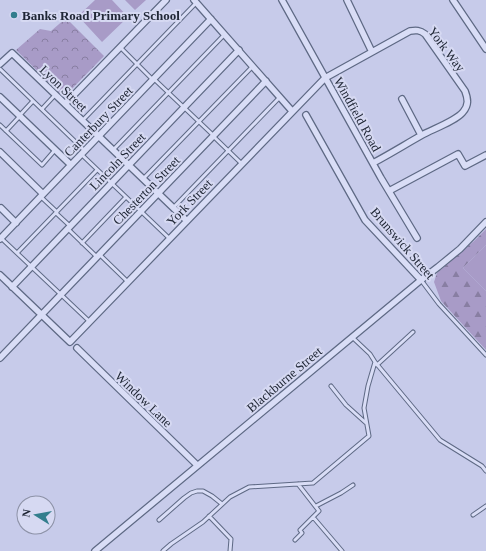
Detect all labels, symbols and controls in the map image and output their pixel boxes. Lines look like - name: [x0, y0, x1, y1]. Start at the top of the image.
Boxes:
- place label: Banks Road Primary School: [22, 8, 180, 23]
- marker: Banks Road Primary School: [9, 10, 19, 20]
- street label: York Way: [425, 24, 469, 75]
- street label: Lyon Street: [37, 62, 91, 115]
- street label: Windfield Road: [331, 74, 384, 155]
- street label: Canterbury Street: [61, 83, 136, 160]
- street label: Lincoln Street: [86, 129, 149, 193]
- street label: Chesterton Street: [110, 153, 183, 228]
- street label: York Street: [163, 176, 216, 229]
- street label: Brunswick Street: [367, 204, 438, 282]
- street label: Blackburne Street: [244, 343, 325, 415]
- street label: Window Lane: [112, 368, 175, 430]
- north arrow: [16, 495, 56, 535]
- text: N: [20, 508, 33, 518]

